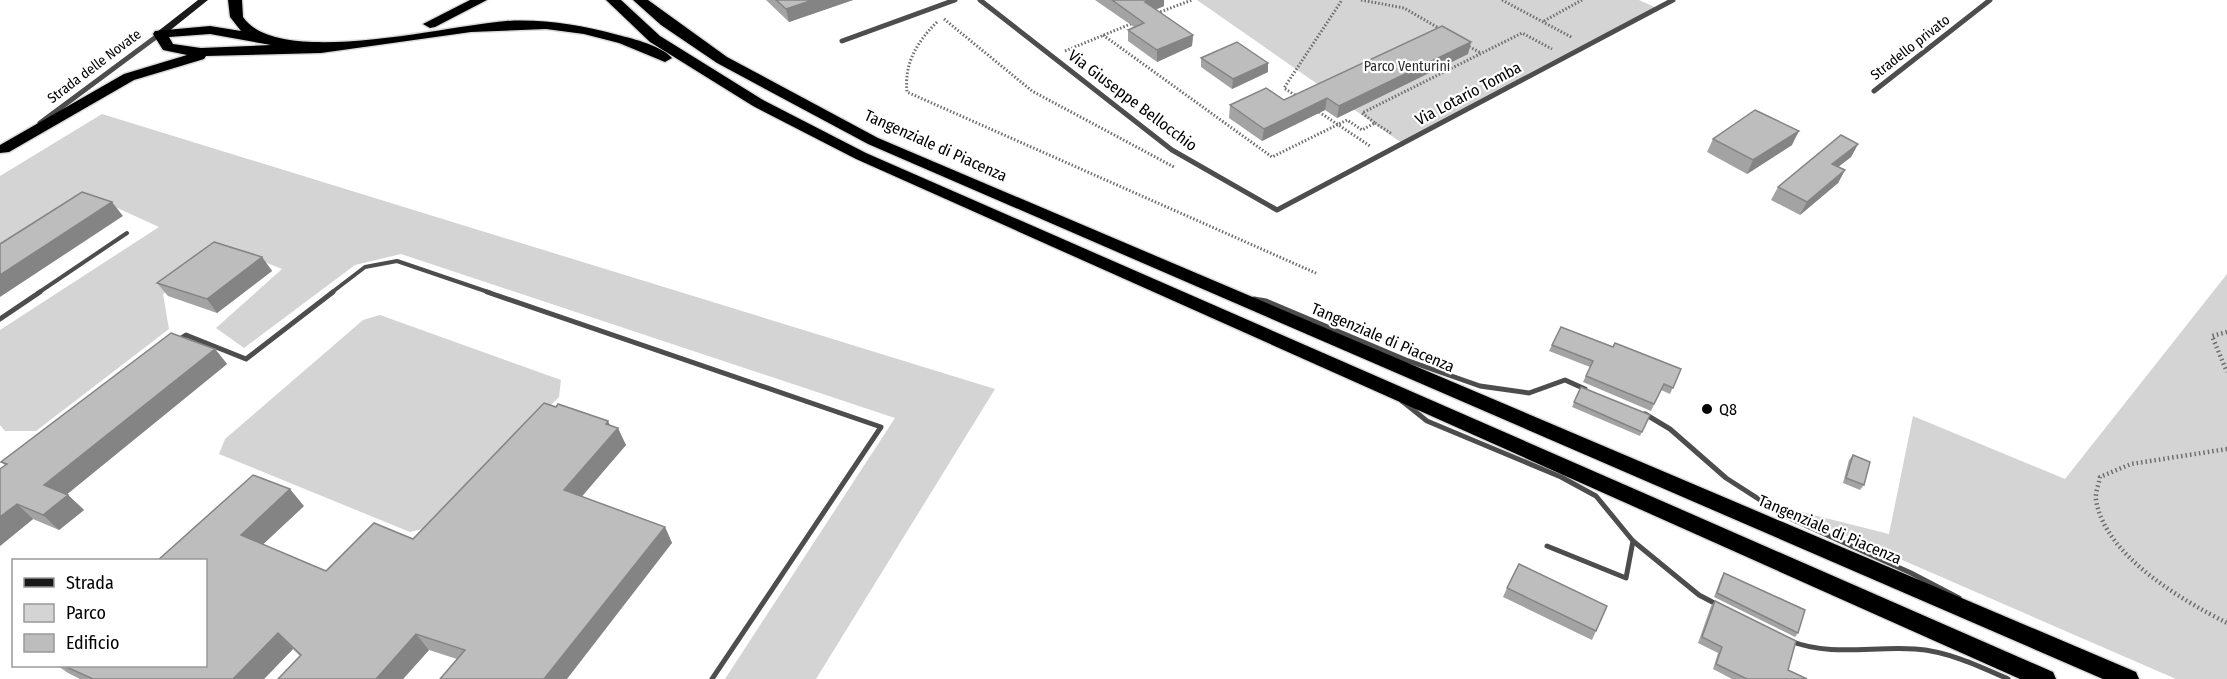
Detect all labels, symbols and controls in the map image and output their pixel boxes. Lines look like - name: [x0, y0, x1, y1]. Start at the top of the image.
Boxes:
- street label: Stradello privato: [1867, 11, 1953, 84]
- street label: Strada delle Novate: [44, 26, 144, 107]
- street label: Via Giuseppe Bellocchio: [1064, 46, 1201, 155]
- street label: Via Lotario Tomba: [1412, 57, 1525, 129]
- park label: Parco Venturini: [1364, 58, 1450, 75]
- street label: Tangenziale di Piacenza: [862, 106, 1010, 185]
- street label: Tangenziale di Piacenza: [1308, 299, 1457, 376]
- place label: Q8: [1719, 400, 1737, 419]
- marker: Q8: [1700, 402, 1714, 416]
- street label: Tangenziale di Piacenza: [1755, 491, 1904, 568]
- legend: [12, 559, 207, 667]
- text: Strada: [66, 572, 114, 594]
- text: Parco: [66, 602, 106, 624]
- text: Edificio: [66, 632, 119, 654]

